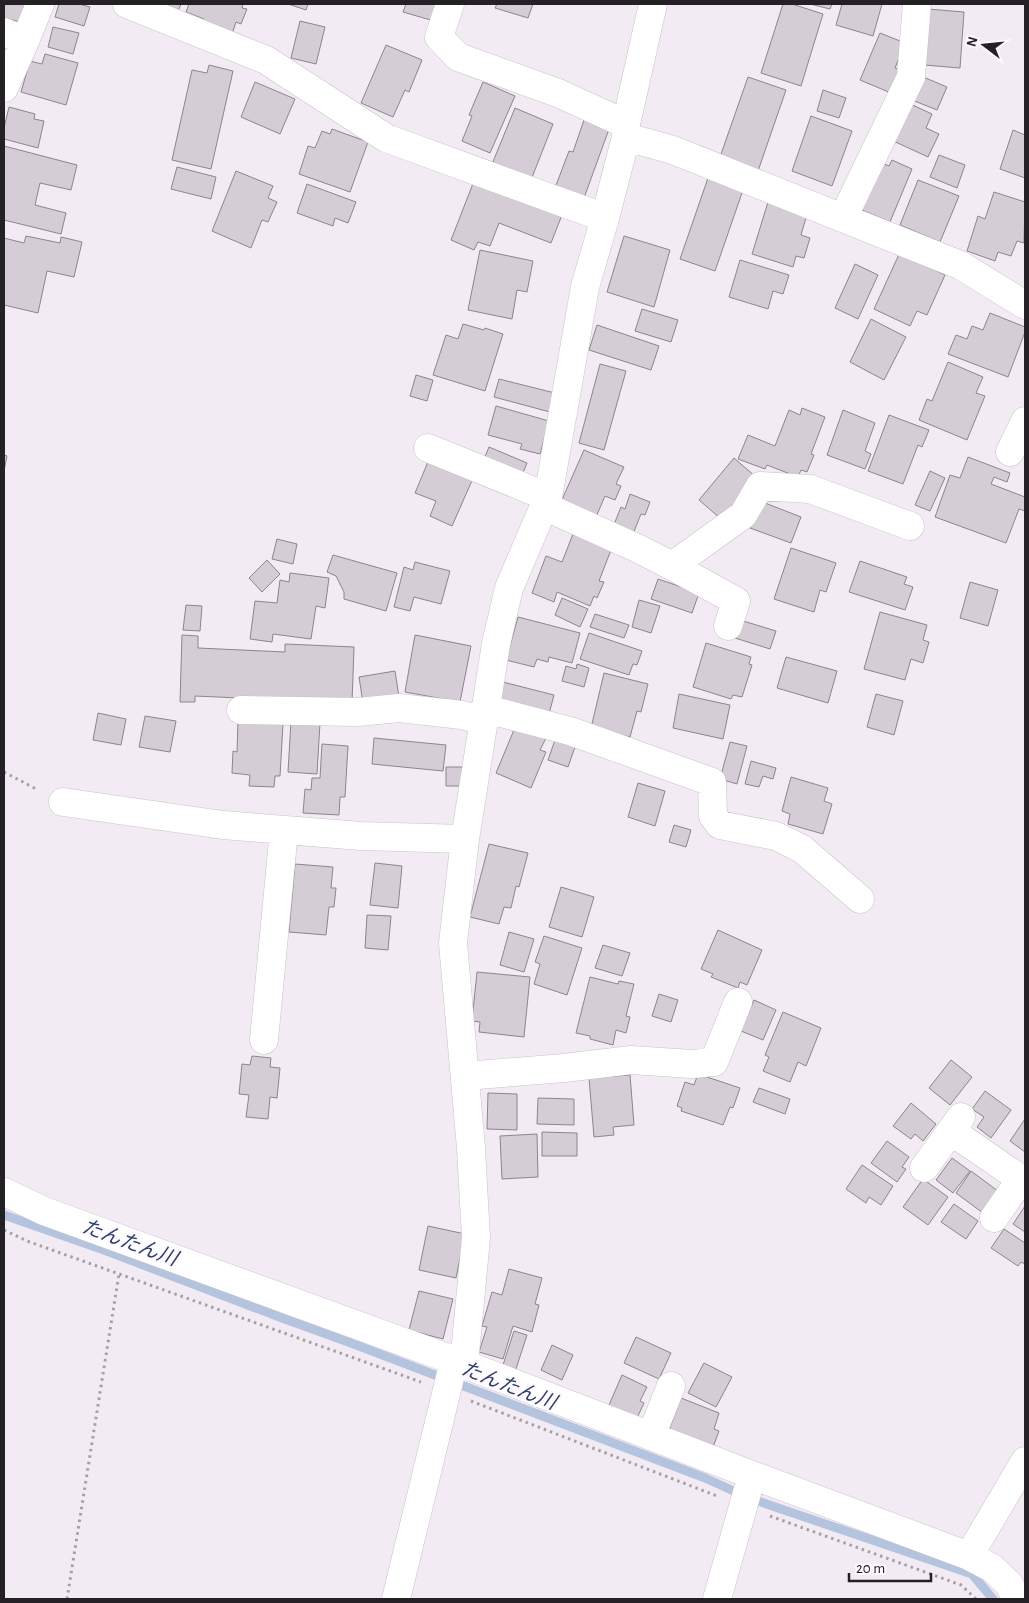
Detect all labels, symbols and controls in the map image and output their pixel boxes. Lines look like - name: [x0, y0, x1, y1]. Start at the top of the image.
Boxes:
- north arrow: [959, 20, 1009, 70]
- text: N: [964, 35, 981, 48]
- water label: たんたん川: [79, 1216, 182, 1270]
- water label: たんたん川: [458, 1359, 561, 1414]
- scale bar: [849, 1550, 932, 1582]
- text: 20 m: [856, 1561, 885, 1576]

